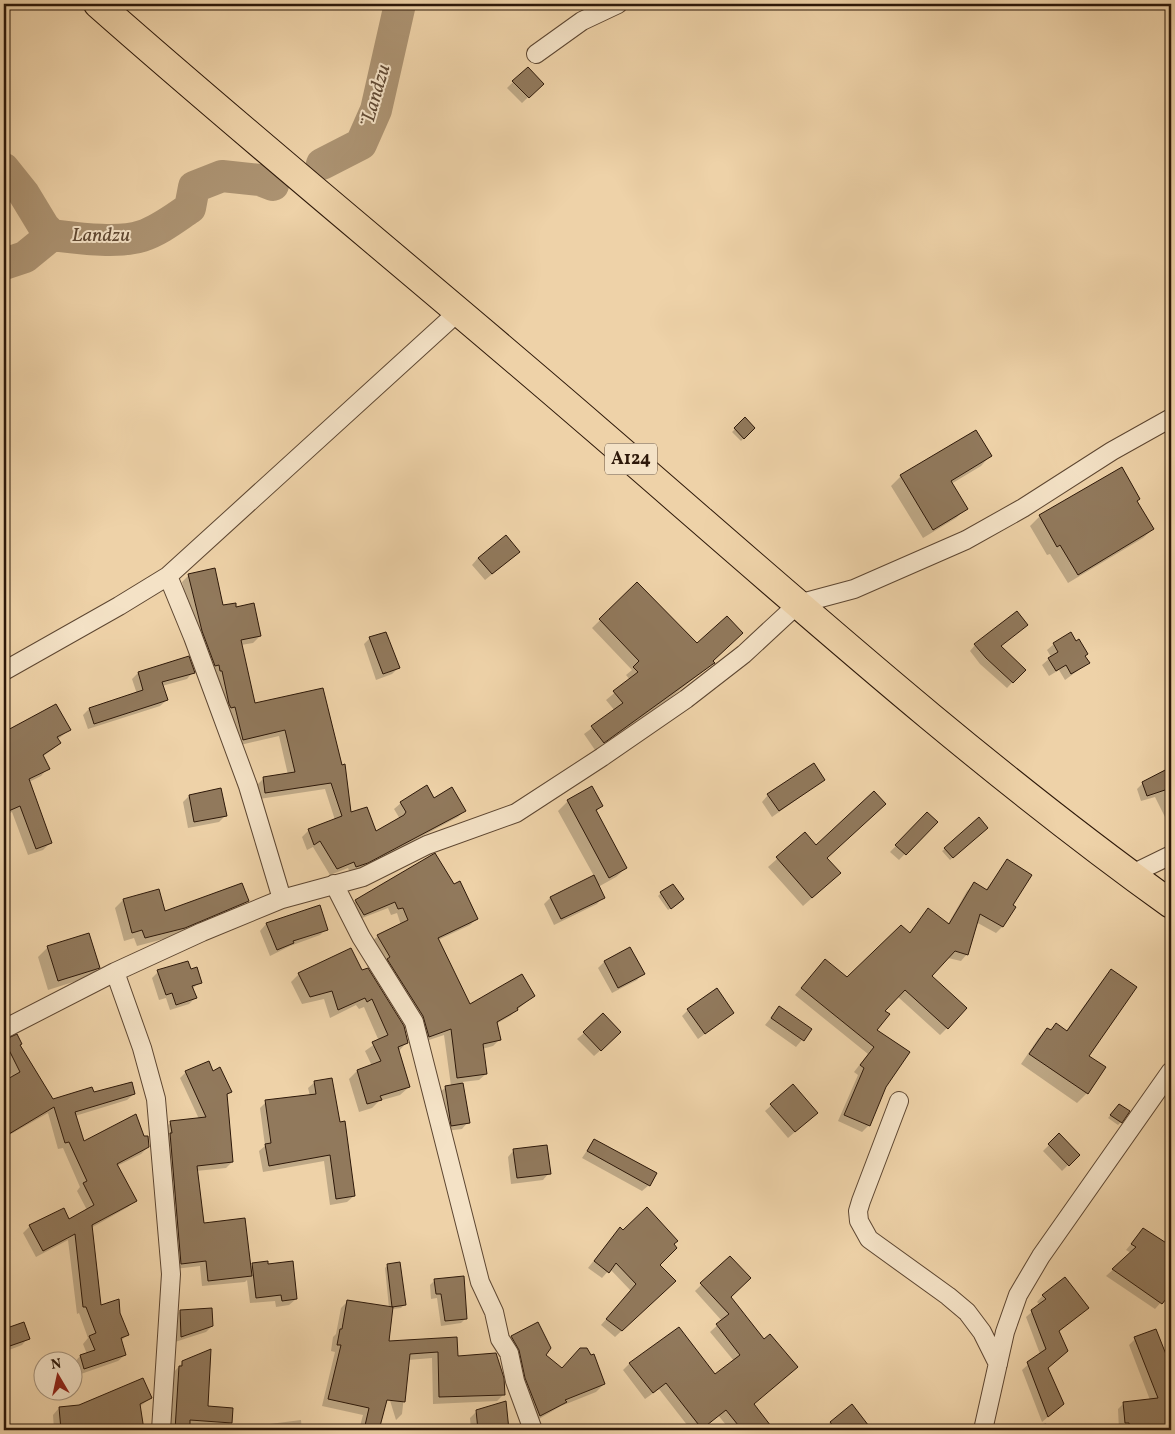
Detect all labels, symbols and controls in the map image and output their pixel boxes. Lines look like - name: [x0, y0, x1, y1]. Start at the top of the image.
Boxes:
- water label: ¨Landzu: [354, 61, 398, 131]
- water label: Landzu: [72, 222, 130, 250]
- road number: A124: [605, 444, 657, 474]
- north arrow: [32, 1352, 82, 1402]
- text: N: [50, 1354, 63, 1375]

